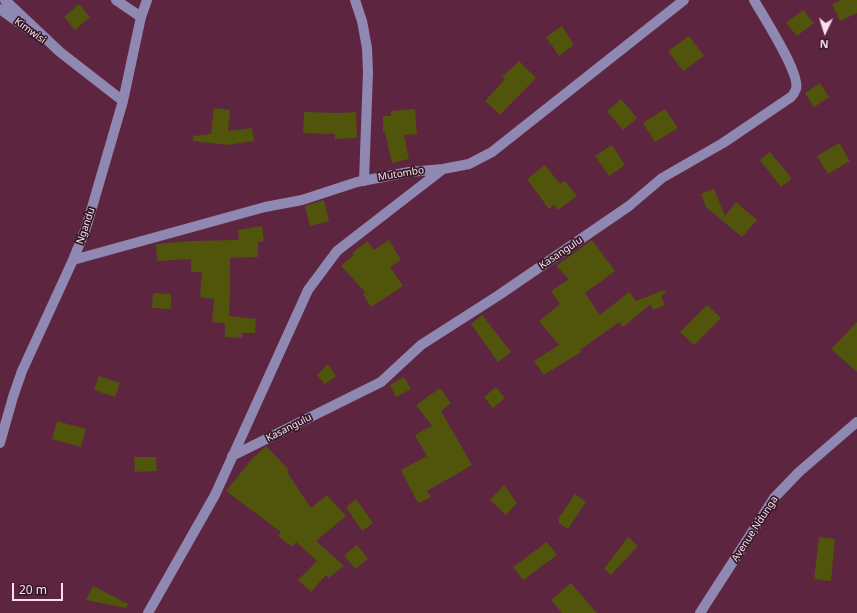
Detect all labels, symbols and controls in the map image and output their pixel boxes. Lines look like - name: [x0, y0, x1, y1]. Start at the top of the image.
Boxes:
- north arrow: [805, 12, 845, 52]
- street label: Kimwisi: [12, 16, 48, 46]
- text: N: [819, 37, 829, 52]
- street label: Mutombo: [377, 164, 425, 184]
- street label: Ngandu: [74, 206, 98, 246]
- street label: Kasangulu: [537, 234, 585, 272]
- street label: Kasangulu: [264, 411, 314, 445]
- street label: Avenue Ndunga: [729, 494, 781, 564]
- scale bar: [14, 575, 65, 601]
- text: 20 m: [19, 581, 47, 598]

